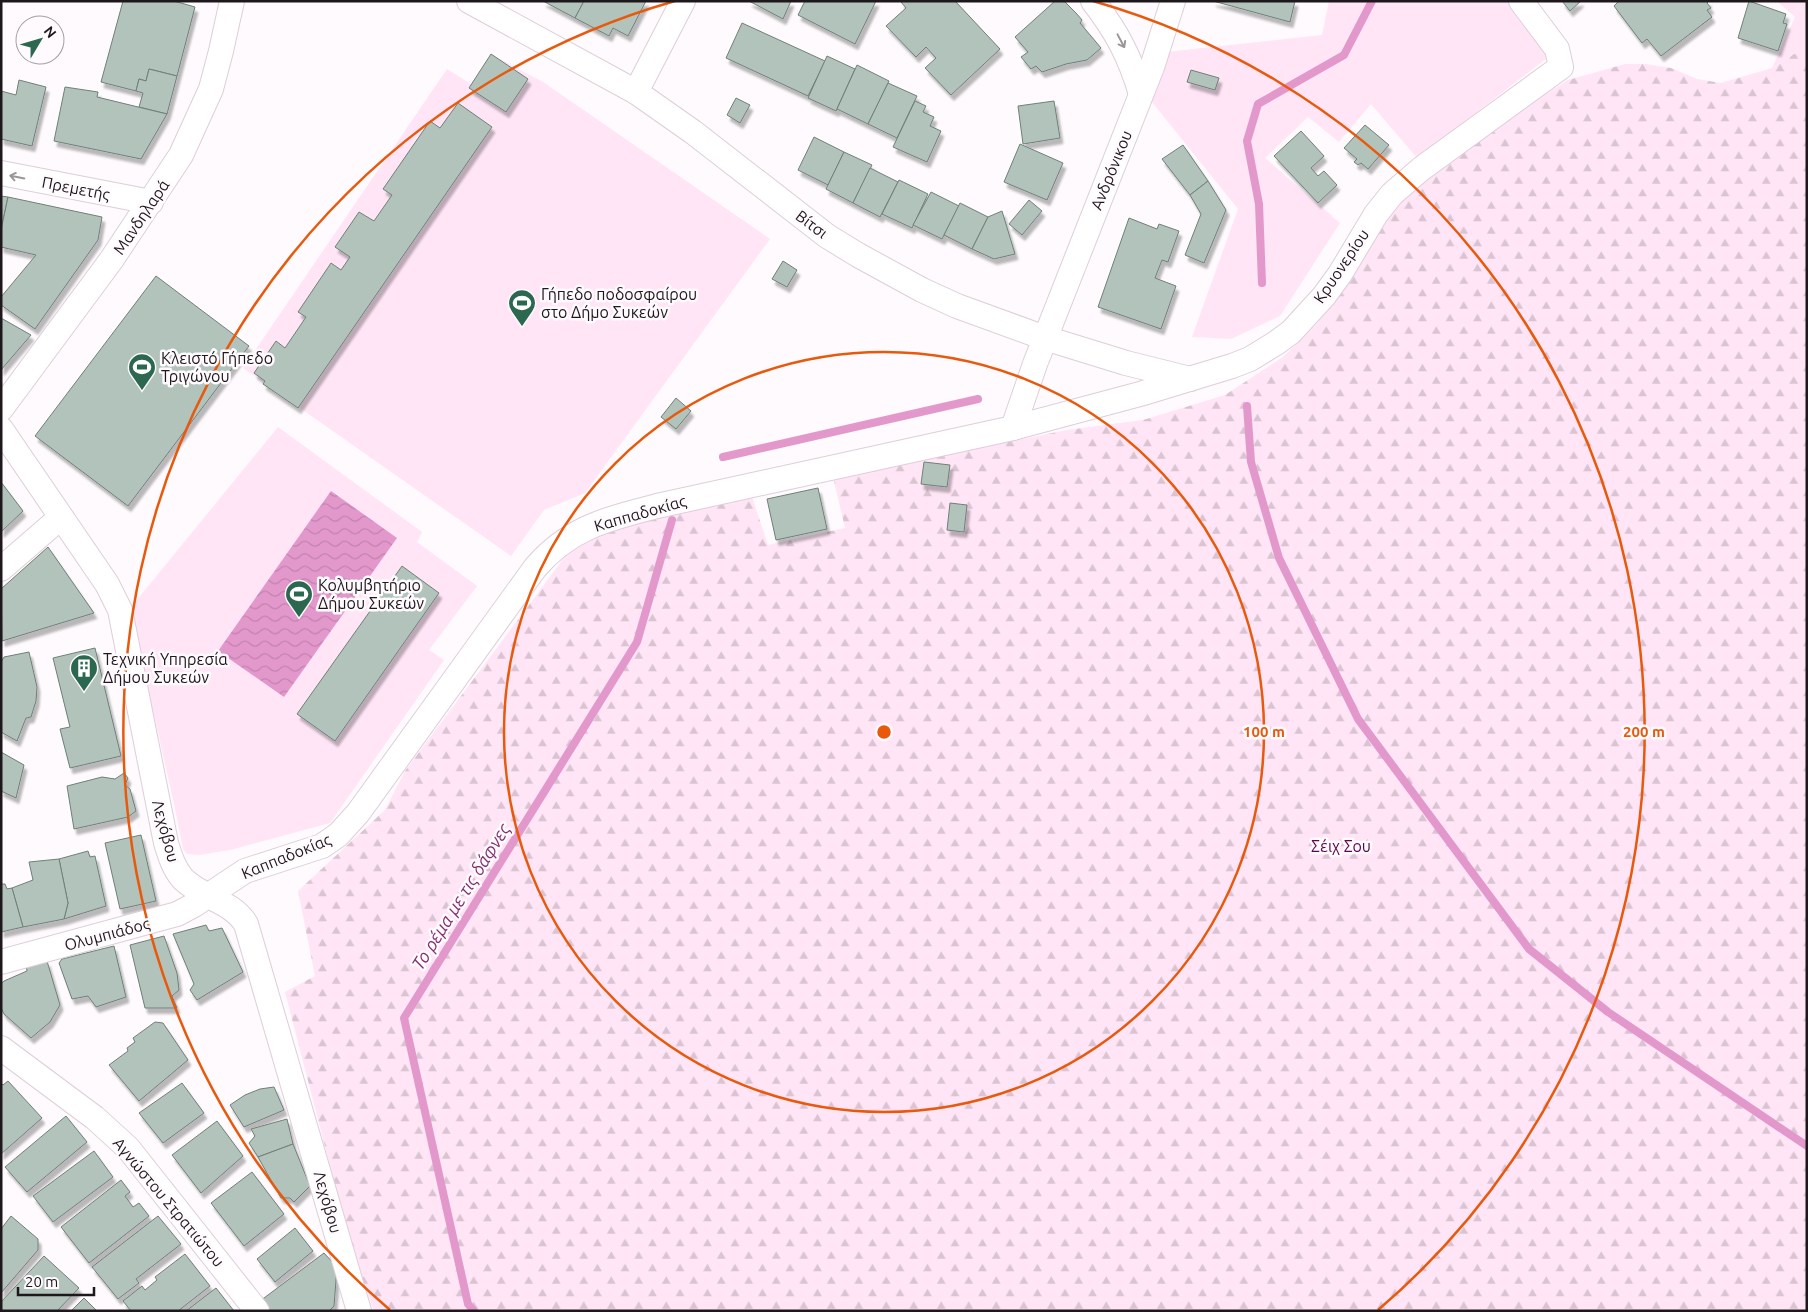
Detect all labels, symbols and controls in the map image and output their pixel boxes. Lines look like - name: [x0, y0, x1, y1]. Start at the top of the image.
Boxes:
- north arrow: [15, 15, 65, 65]
- text: N: [41, 23, 60, 41]
- one-way arrow: [1117, 33, 1126, 48]
- street label: Ανδρόνικου: [1087, 128, 1135, 212]
- one-way arrow: [10, 171, 26, 181]
- street label: Πρεμετής: [40, 173, 112, 204]
- street label: Μανδηλαρά: [109, 176, 173, 258]
- street label: Βίτσι: [793, 206, 831, 242]
- street label: Κρυονερίου: [1310, 226, 1372, 306]
- place label: Γήπεδο ποδοσφαίρου στο Δήμο Συκεών: [541, 285, 697, 321]
- sports icon: Γήπεδο ποδοσφαίρου στο Δήμο Συκεών: [507, 288, 537, 327]
- place label: Κλειστό Γήπεδο Τριγώνου: [161, 349, 273, 385]
- sports icon: Κλειστό Γήπεδο Τριγώνου: [127, 352, 157, 391]
- street label: Καππαδοκίας: [592, 491, 688, 536]
- place label: Κολυμβητήριο Δήμου Συκεών: [318, 576, 424, 612]
- sports icon: Κολυμβητήριο Δήμου Συκεών: [284, 579, 314, 618]
- place label: Τεχνική Υπηρεσία Δήμου Συκεών: [103, 650, 228, 686]
- building icon: Τεχνική Υπηρεσία Δήμου Συκεών: [69, 653, 99, 692]
- centre of rings: [875, 723, 893, 741]
- text: 100 m: [1243, 723, 1285, 740]
- text: 200 m: [1623, 723, 1665, 740]
- street label: Λεχόβου: [149, 798, 183, 864]
- water label: Το ρέμα με τις δάφνες: [407, 819, 515, 974]
- street label: Καππαδοκίας: [239, 830, 334, 883]
- park label: Σέιχ Σου: [1311, 837, 1371, 855]
- street label: Ολυμπιάδος: [62, 914, 152, 955]
- street label: Αγνώστου Στρατιώτου: [110, 1134, 228, 1270]
- street label: Λεχόβου: [311, 1169, 345, 1235]
- scale bar: [18, 1264, 94, 1296]
- text: 20 m: [25, 1273, 58, 1290]

